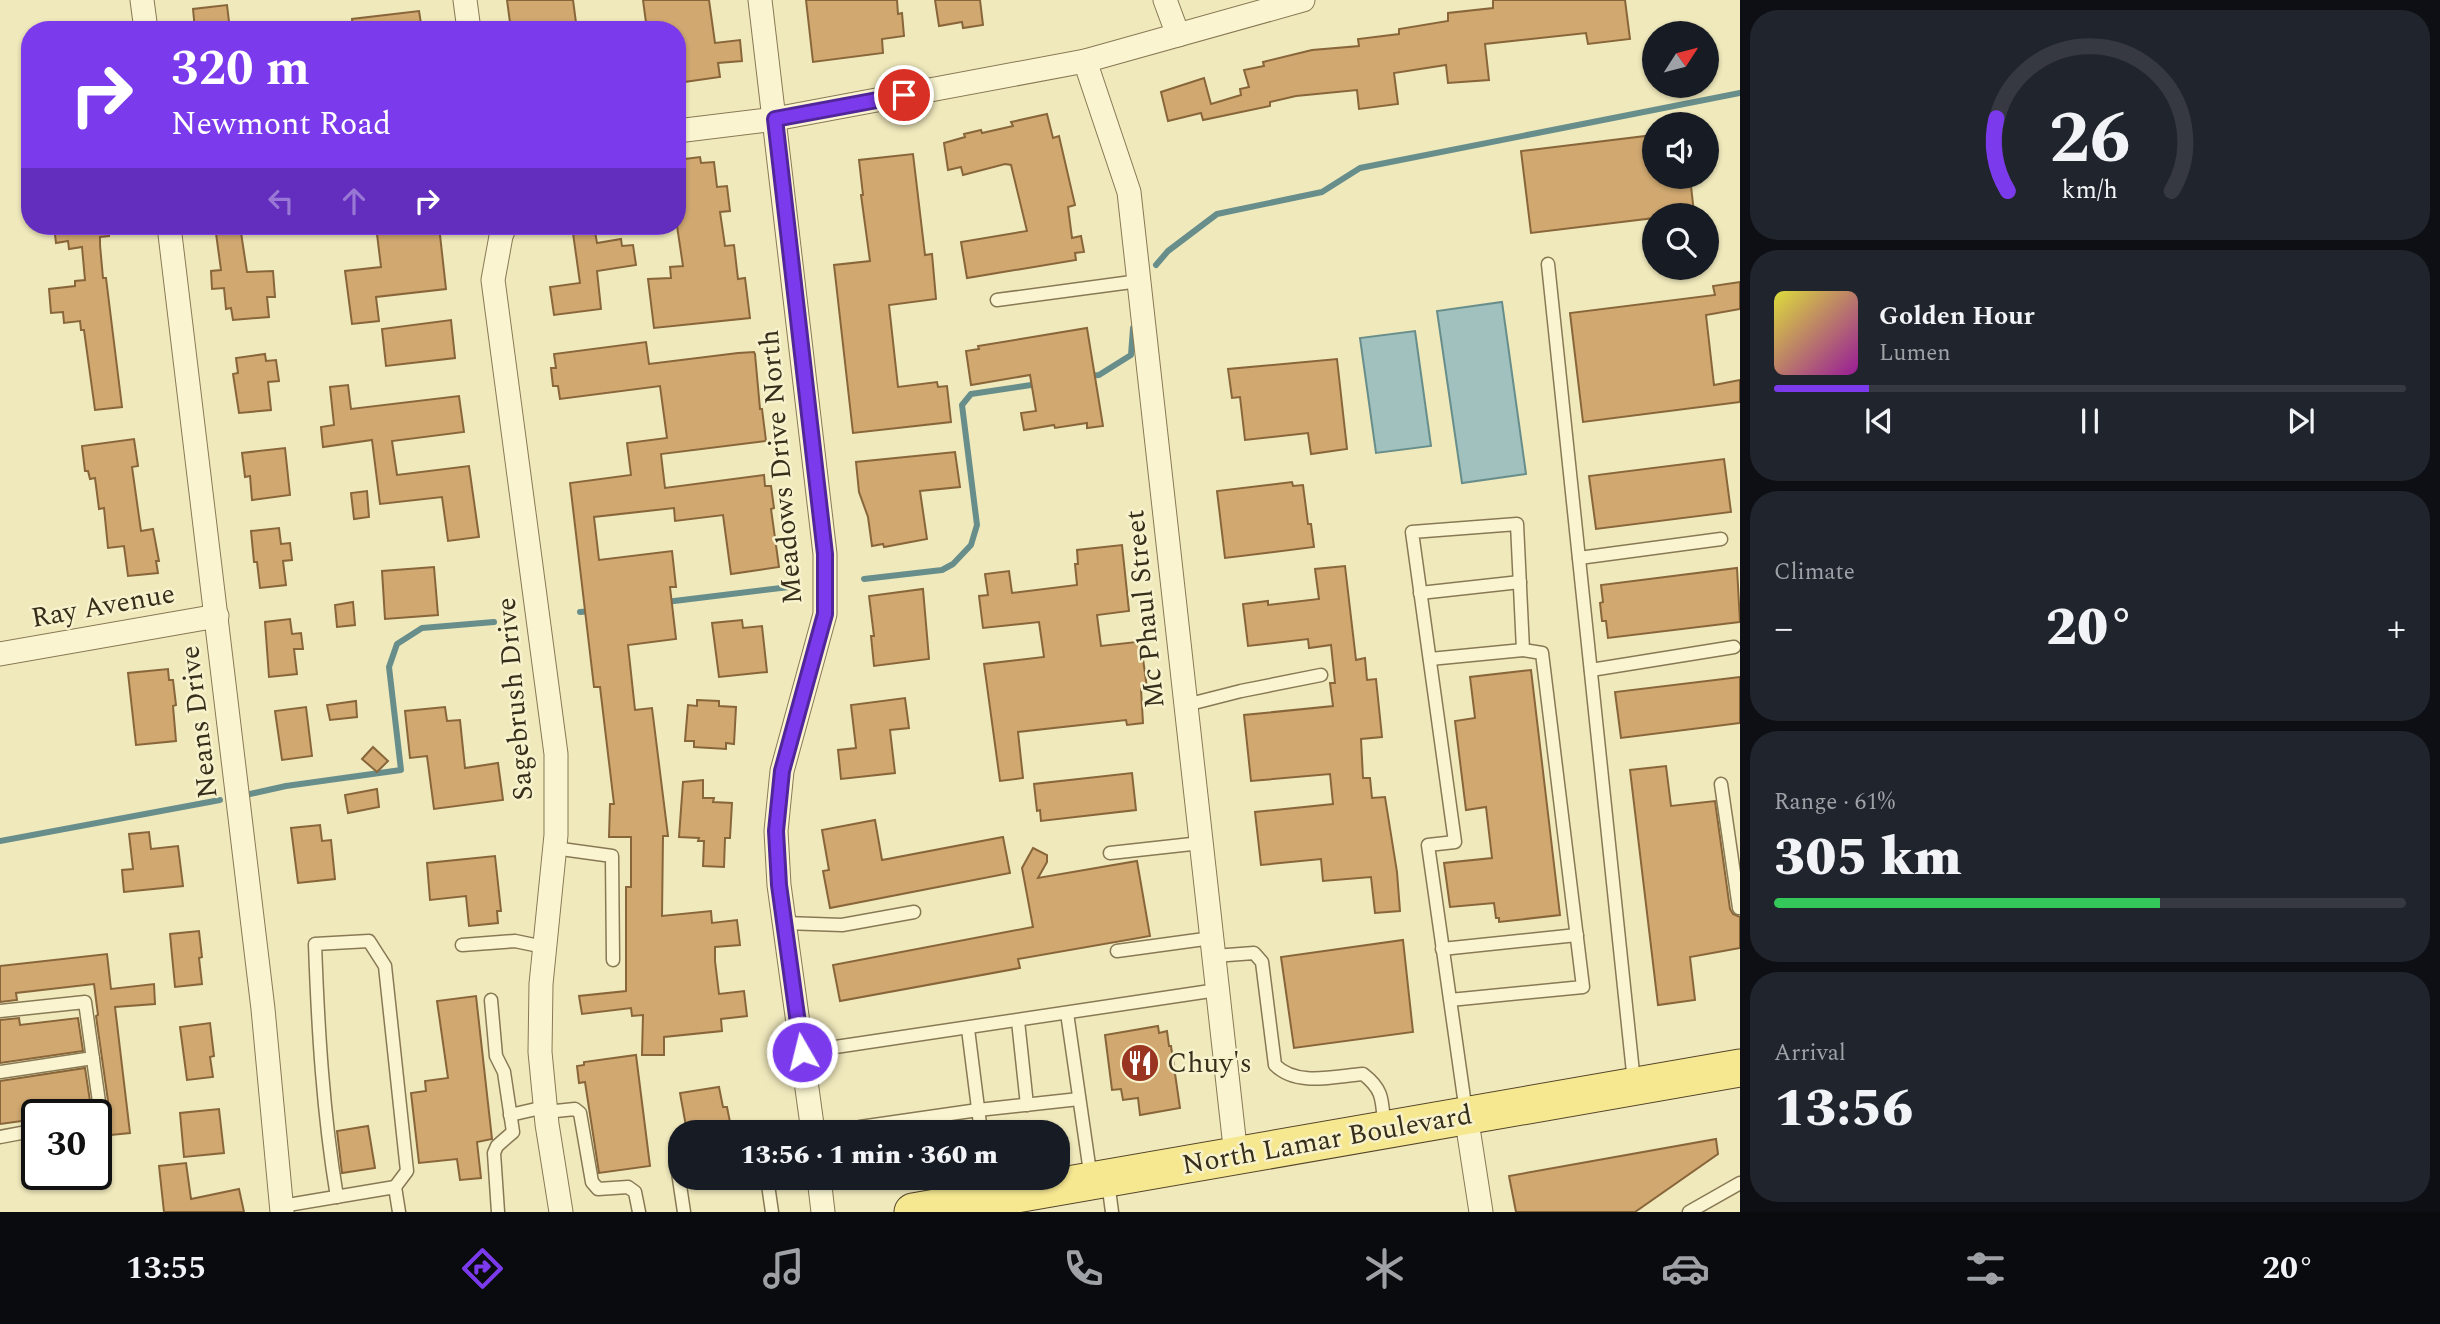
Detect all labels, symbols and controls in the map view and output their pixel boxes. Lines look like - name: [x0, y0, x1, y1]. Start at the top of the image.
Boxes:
- north arrow: [1642, 21, 1718, 98]
- map controls: [1642, 21, 1719, 280]
- text: 320 m: [171, 32, 310, 107]
- icon: right: [56, 49, 147, 140]
- pin: [874, 65, 934, 125]
- icon: arrive: [885, 76, 923, 114]
- text: 26: [2049, 85, 2131, 196]
- text: Newmont Road: [171, 100, 391, 149]
- button: sound: [1642, 112, 1719, 189]
- text: km/h: [2062, 172, 2118, 210]
- icon: left: [262, 182, 300, 220]
- icon: ahead: [335, 182, 373, 220]
- icon: right: [408, 182, 446, 220]
- button: search: [1642, 203, 1719, 280]
- text: Golden Hour: [1879, 296, 2035, 336]
- street label: Meadows Drive North: [748, 328, 814, 606]
- text: Lumen: [1879, 336, 1951, 371]
- icon: previous: [1860, 402, 1898, 440]
- icon: pause: [2071, 402, 2109, 440]
- icon: next: [2282, 402, 2320, 440]
- street label: Mc Phaul Street: [1113, 508, 1177, 710]
- text: Climate: [1774, 555, 1855, 590]
- street label: Ray Avenue: [28, 572, 178, 640]
- text: 20°: [2046, 589, 2134, 668]
- street label: Sagebrush Drive: [485, 596, 545, 802]
- text: −: [1774, 600, 1793, 658]
- text: +: [2387, 600, 2406, 658]
- street label: Neans Drive: [168, 643, 230, 801]
- text: Range · 61%: [1774, 785, 1895, 820]
- text: 305 km: [1774, 819, 1962, 898]
- position arrow: [765, 1015, 839, 1089]
- text: Arrival: [1774, 1036, 1846, 1071]
- restaurant icon: Chuy's: [1119, 1042, 1161, 1084]
- place label: Chuy's: [1167, 1042, 1252, 1085]
- text: 13:56: [1774, 1070, 1913, 1149]
- street label: North Lamar Boulevard: [1178, 1093, 1476, 1187]
- speed limit sign: 30: [21, 1099, 112, 1190]
- text: 13:56 · 1 min · 360 m: [740, 1135, 998, 1175]
- text: 13:55: [126, 1244, 206, 1293]
- icon: directions: [458, 1244, 507, 1293]
- icon: music: [759, 1244, 808, 1293]
- icon: phone: [1059, 1244, 1108, 1293]
- icon: climate: [1360, 1244, 1409, 1293]
- icon: car: [1661, 1244, 1710, 1293]
- icon: filters: [1961, 1244, 2010, 1293]
- text: 20°: [2262, 1244, 2314, 1293]

